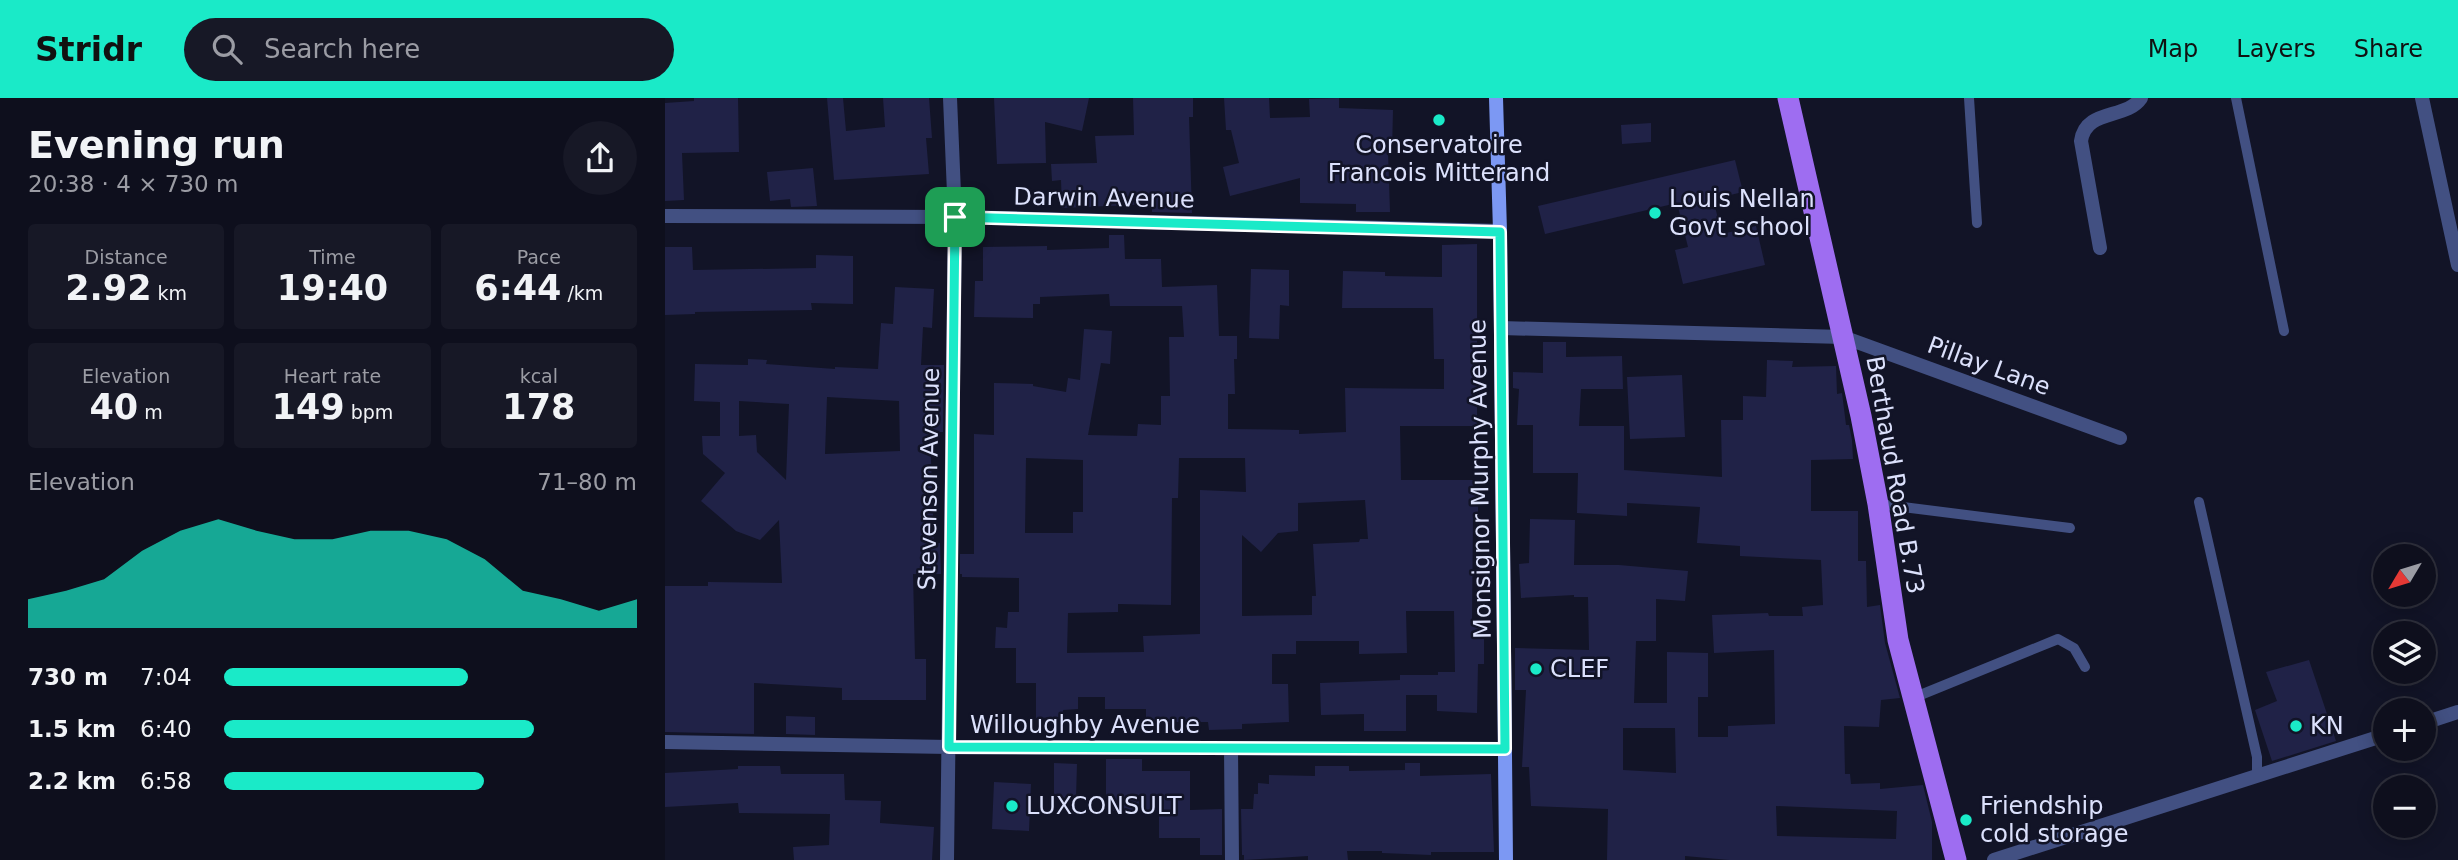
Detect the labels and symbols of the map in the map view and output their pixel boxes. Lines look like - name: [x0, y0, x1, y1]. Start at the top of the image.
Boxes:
- marker: Conservatoire Francois Mitterand: [1431, 112, 1447, 128]
- place label: Conservatoire Francois Mitterand: [1328, 131, 1550, 187]
- street label: Darwin Avenue: [1013, 182, 1195, 214]
- place label: Louis Nellan Govt school: [1669, 185, 1815, 241]
- pin: [925, 187, 985, 247]
- marker: Louis Nellan Govt school: [1647, 205, 1663, 221]
- street label: Monsignor Murphy Avenue: [1463, 319, 1497, 639]
- street label: Pillay Lane: [1924, 331, 2054, 401]
- street label: Berthaud Road B.73: [1860, 354, 1930, 596]
- street label: Stevenson Avenue: [913, 367, 945, 591]
- north arrow: [2373, 544, 2436, 607]
- place label: CLEF: [1550, 655, 1609, 683]
- marker: CLEF: [1528, 661, 1544, 677]
- street label: Willoughby Avenue: [970, 711, 1200, 739]
- place label: KN: [2310, 712, 2344, 740]
- marker: KN: [2288, 718, 2304, 734]
- place label: LUXCONSULT: [1026, 792, 1182, 820]
- place label: Friendship cold storage: [1980, 792, 2129, 848]
- marker: LUXCONSULT: [1004, 798, 1020, 814]
- marker: Friendship cold storage: [1958, 812, 1974, 828]

